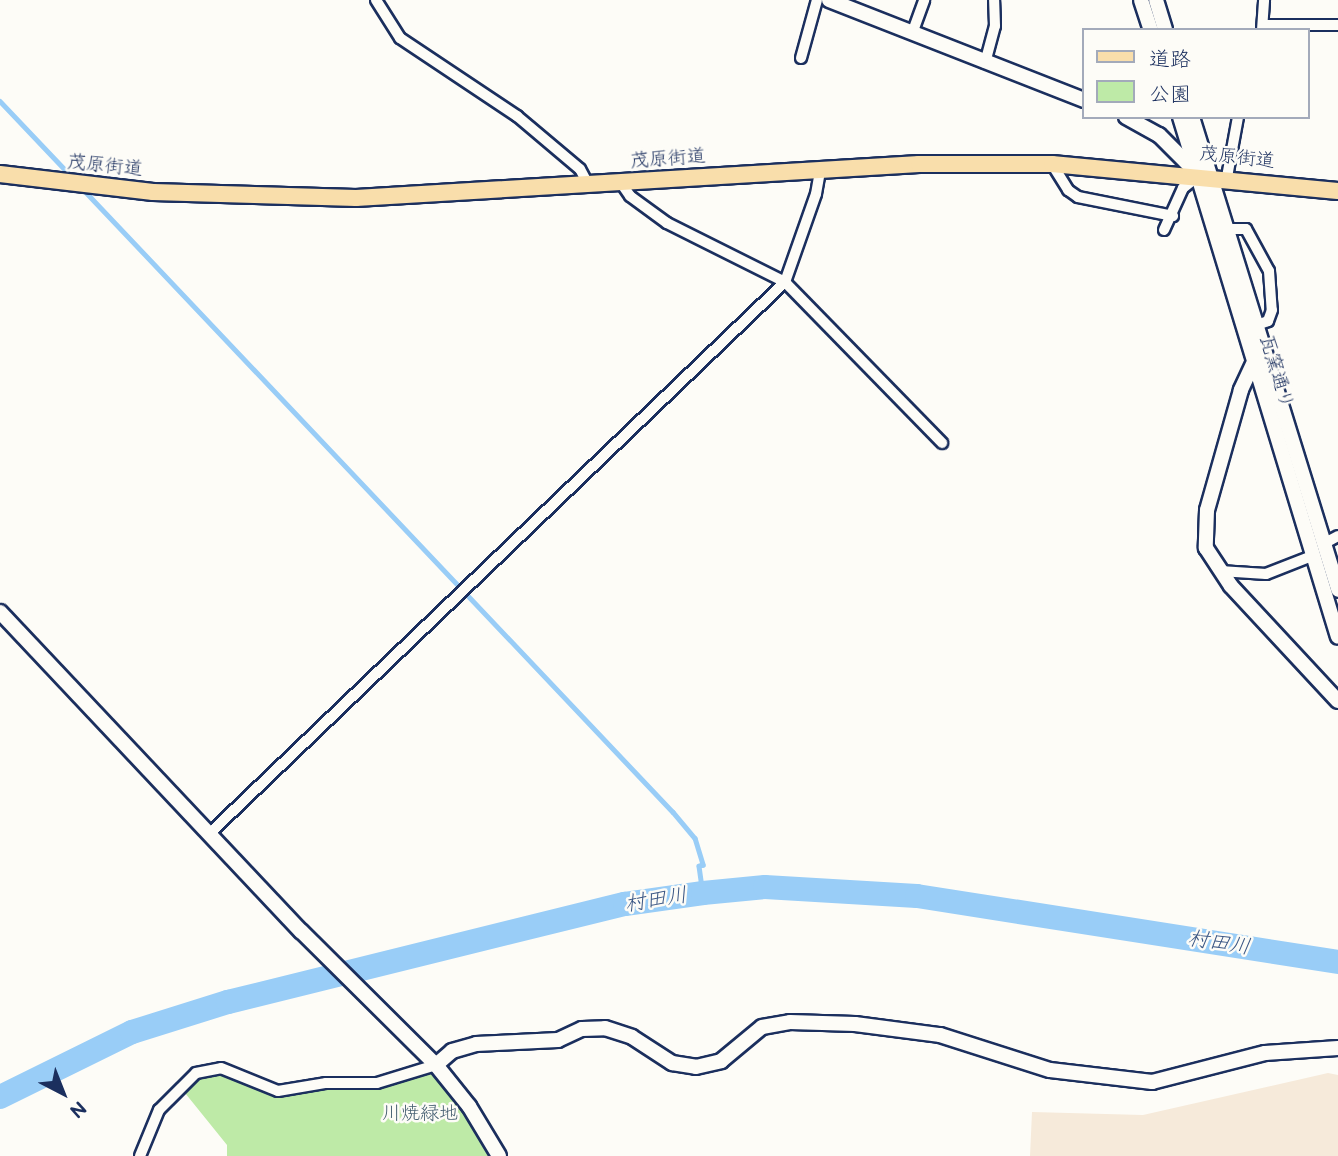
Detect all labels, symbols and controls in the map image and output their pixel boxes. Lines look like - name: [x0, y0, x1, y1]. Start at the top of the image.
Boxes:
- legend: [1082, 28, 1310, 119]
- text: 道路: [1149, 47, 1191, 72]
- text: 公園: [1149, 82, 1191, 107]
- street label: 茂原街道: [1198, 143, 1276, 173]
- street label: 茂原街道: [629, 145, 707, 173]
- street label: 茂原街道: [66, 151, 144, 181]
- street label: 瓦窯通り: [1254, 332, 1298, 412]
- water label: 村田川: [623, 883, 689, 917]
- water label: 村田川: [1186, 926, 1252, 960]
- north arrow: [28, 1058, 98, 1128]
- text: N: [64, 1096, 90, 1122]
- park label: 川焼緑地: [382, 1103, 458, 1125]

